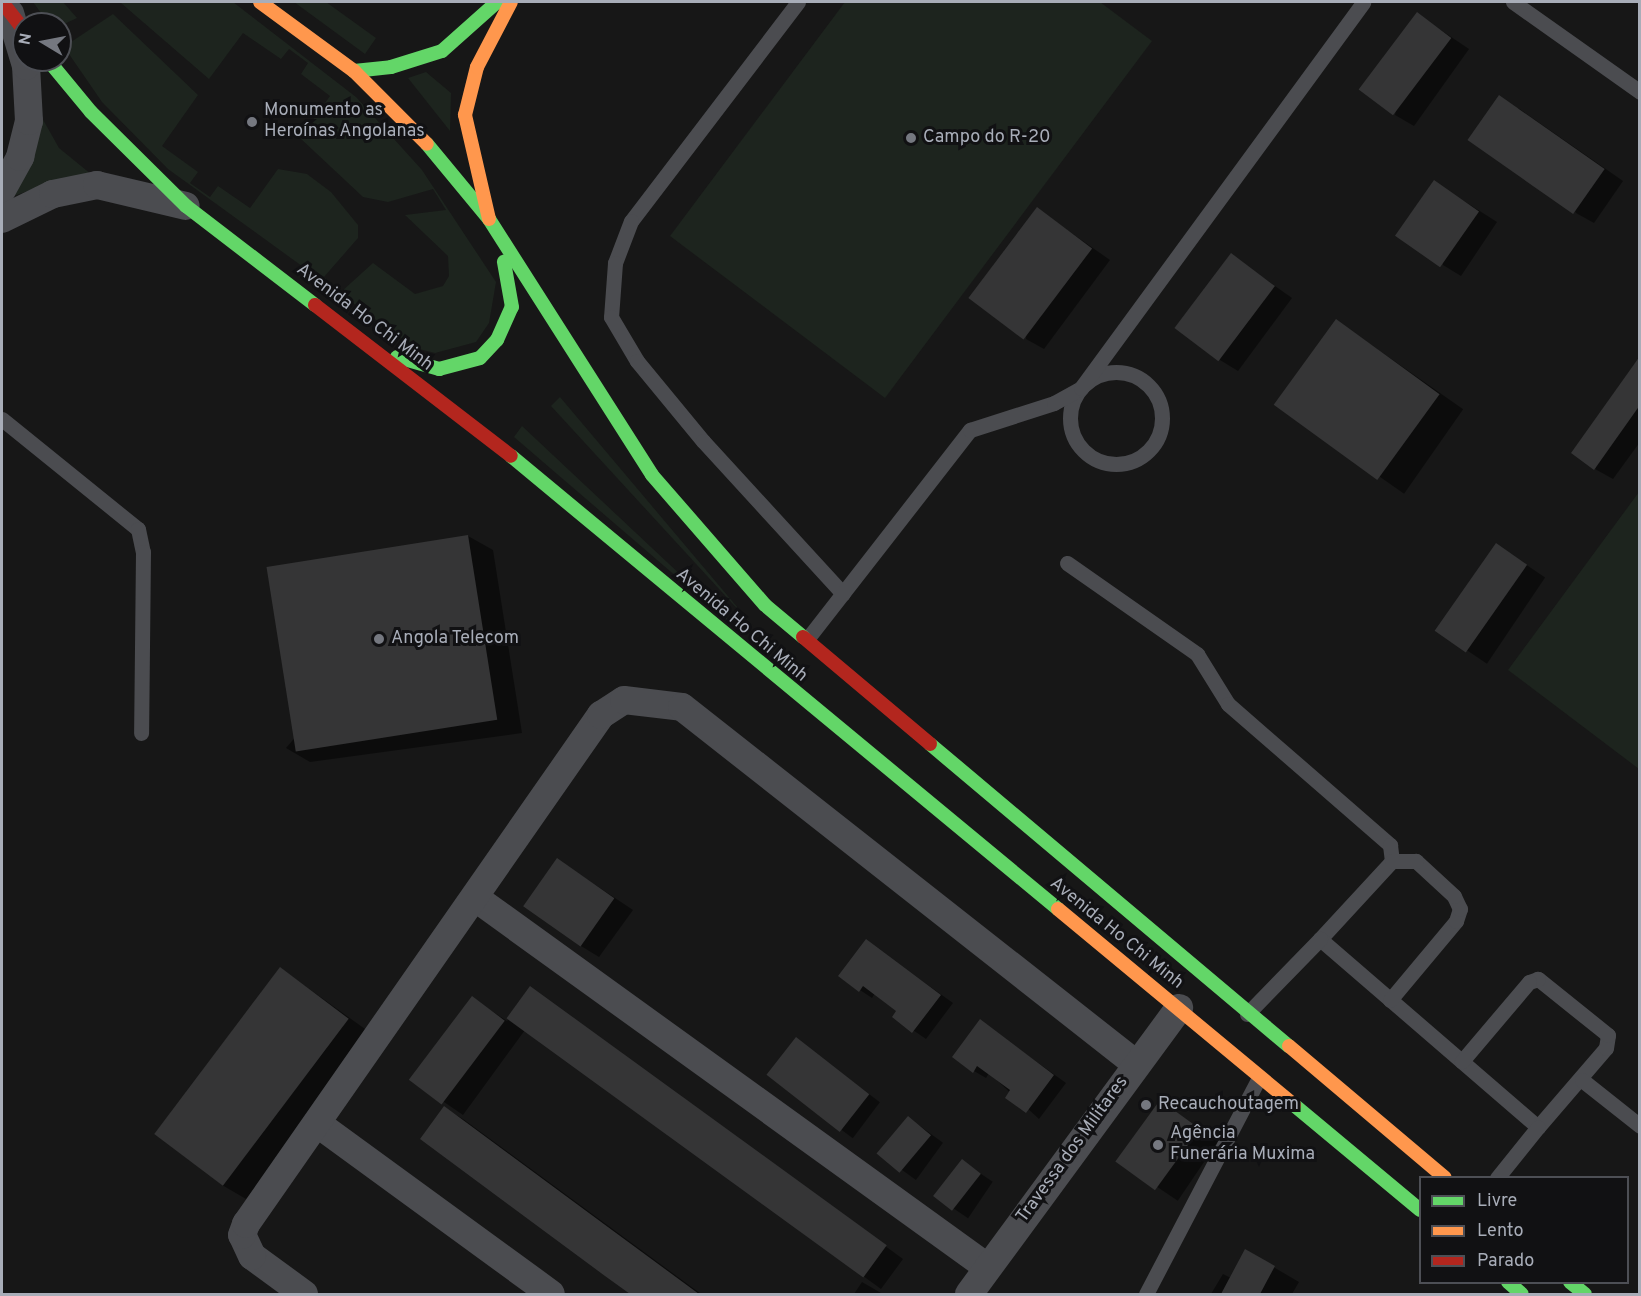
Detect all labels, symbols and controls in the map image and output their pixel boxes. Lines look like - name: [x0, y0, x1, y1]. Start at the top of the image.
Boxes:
- north arrow: [12, 12, 72, 72]
- text: N: [15, 32, 37, 47]
- place label: Monumento as Heroínas Angolanas: [264, 101, 425, 144]
- marker: Monumento as Heroínas Angolanas: [245, 115, 259, 129]
- place label: Campo do R-20: [923, 127, 1050, 149]
- marker: Campo do R-20: [904, 131, 918, 145]
- street label: Avenida Ho Chi Minh: [291, 260, 437, 376]
- street label: Avenida Ho Chi Minh: [671, 564, 811, 688]
- place label: Angola Telecom: [391, 628, 520, 650]
- marker: Angola Telecom: [372, 632, 386, 646]
- street label: Avenida Ho Chi Minh: [1045, 873, 1187, 995]
- street label: Travessa dos Militares: [1013, 1073, 1133, 1227]
- place label: Recauchoutagem: [1158, 1094, 1299, 1116]
- marker: Recauchoutagem: [1139, 1098, 1153, 1112]
- place label: Agência Funerária Muxima: [1170, 1124, 1315, 1166]
- marker: Agência Funerária Muxima: [1151, 1138, 1165, 1152]
- legend: [1419, 1176, 1629, 1284]
- text: Livre: [1477, 1190, 1517, 1213]
- text: Lento: [1477, 1220, 1523, 1243]
- text: Parado: [1477, 1250, 1534, 1273]

